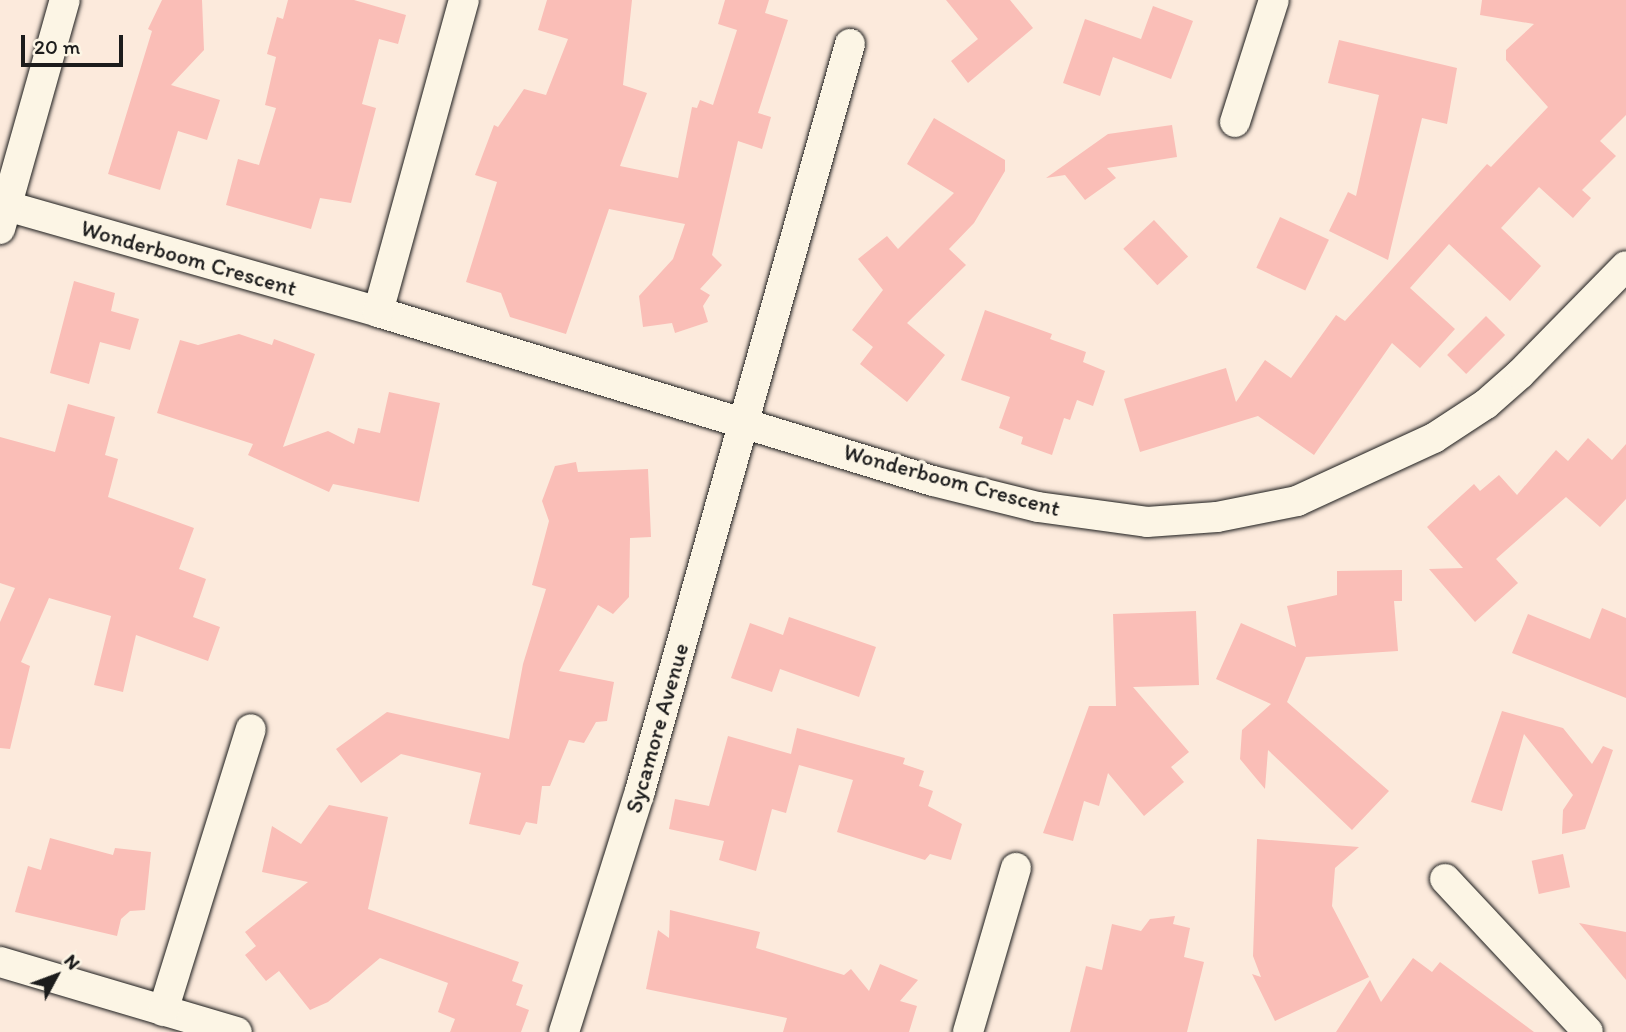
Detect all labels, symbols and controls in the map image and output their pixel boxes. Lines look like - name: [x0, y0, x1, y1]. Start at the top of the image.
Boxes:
- scale bar: [24, 21, 126, 65]
- text: 20 m: [34, 34, 80, 59]
- street label: Wonderboom Crescent: [78, 214, 300, 302]
- street label: Wonderboom Crescent: [841, 438, 1063, 522]
- street label: Sycamore Avenue: [620, 640, 694, 816]
- north arrow: [21, 941, 91, 1011]
- text: N: [59, 950, 85, 974]

